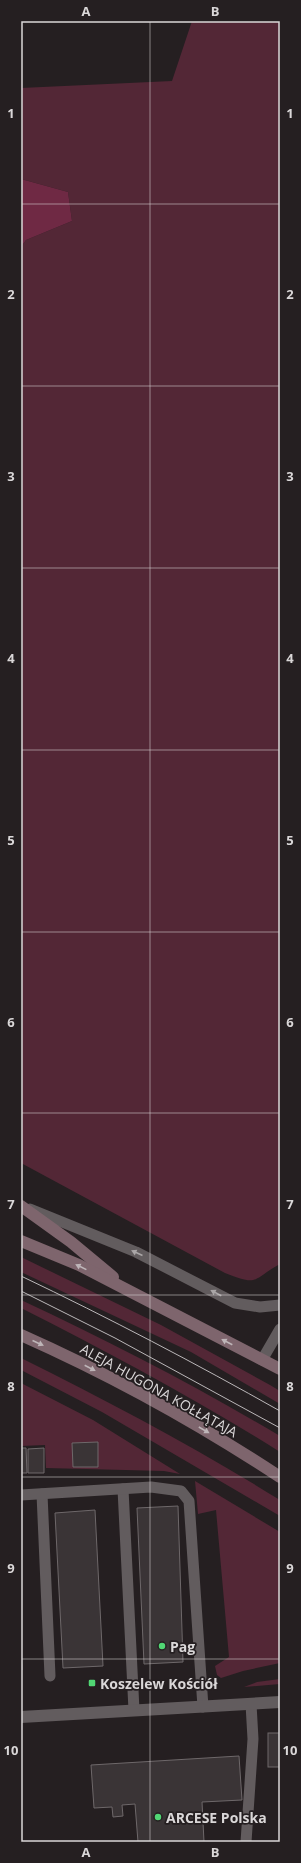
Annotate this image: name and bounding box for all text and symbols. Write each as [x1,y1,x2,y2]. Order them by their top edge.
text: A [82,2,91,20]
text: B [211,2,220,20]
text: 1 [7,104,15,122]
text: 1 [286,104,294,122]
text: 2 [7,285,15,303]
text: 2 [286,285,294,303]
text: 3 [7,467,15,485]
text: 3 [286,467,294,485]
text: 4 [7,649,15,667]
text: 4 [286,649,294,667]
text: 5 [7,831,15,849]
text: 5 [286,831,294,849]
text: 6 [7,1013,15,1031]
text: 6 [286,1013,294,1031]
text: 7 [7,1195,15,1213]
text: 7 [286,1195,294,1213]
one-way arrow [131,1250,143,1256]
one-way arrow [75,1264,86,1270]
one-way arrow [210,1290,222,1296]
one-way arrow [222,1338,233,1345]
street label: ALEJA HUGONA KOŁŁĄTAJA [77,1339,241,1441]
one-way arrow [33,1340,45,1346]
one-way arrow [84,1365,96,1371]
text: 8 [7,1377,15,1395]
text: 8 [286,1377,294,1395]
one-way arrow [198,1427,210,1434]
text: 9 [7,1559,15,1577]
text: 9 [286,1559,294,1577]
place label: Pag [170,1637,195,1656]
marker: Pag [157,1641,167,1651]
place label: Koszelew Kościół [100,1674,218,1693]
marker: Koszelew Kościół [87,1678,97,1688]
text: 10 [4,1741,18,1759]
text: 10 [283,1741,297,1759]
place label: ARCESE Polska [166,1808,267,1827]
marker: ARCESE Polska [153,1812,163,1822]
text: A [82,1843,91,1861]
text: B [211,1843,220,1861]

